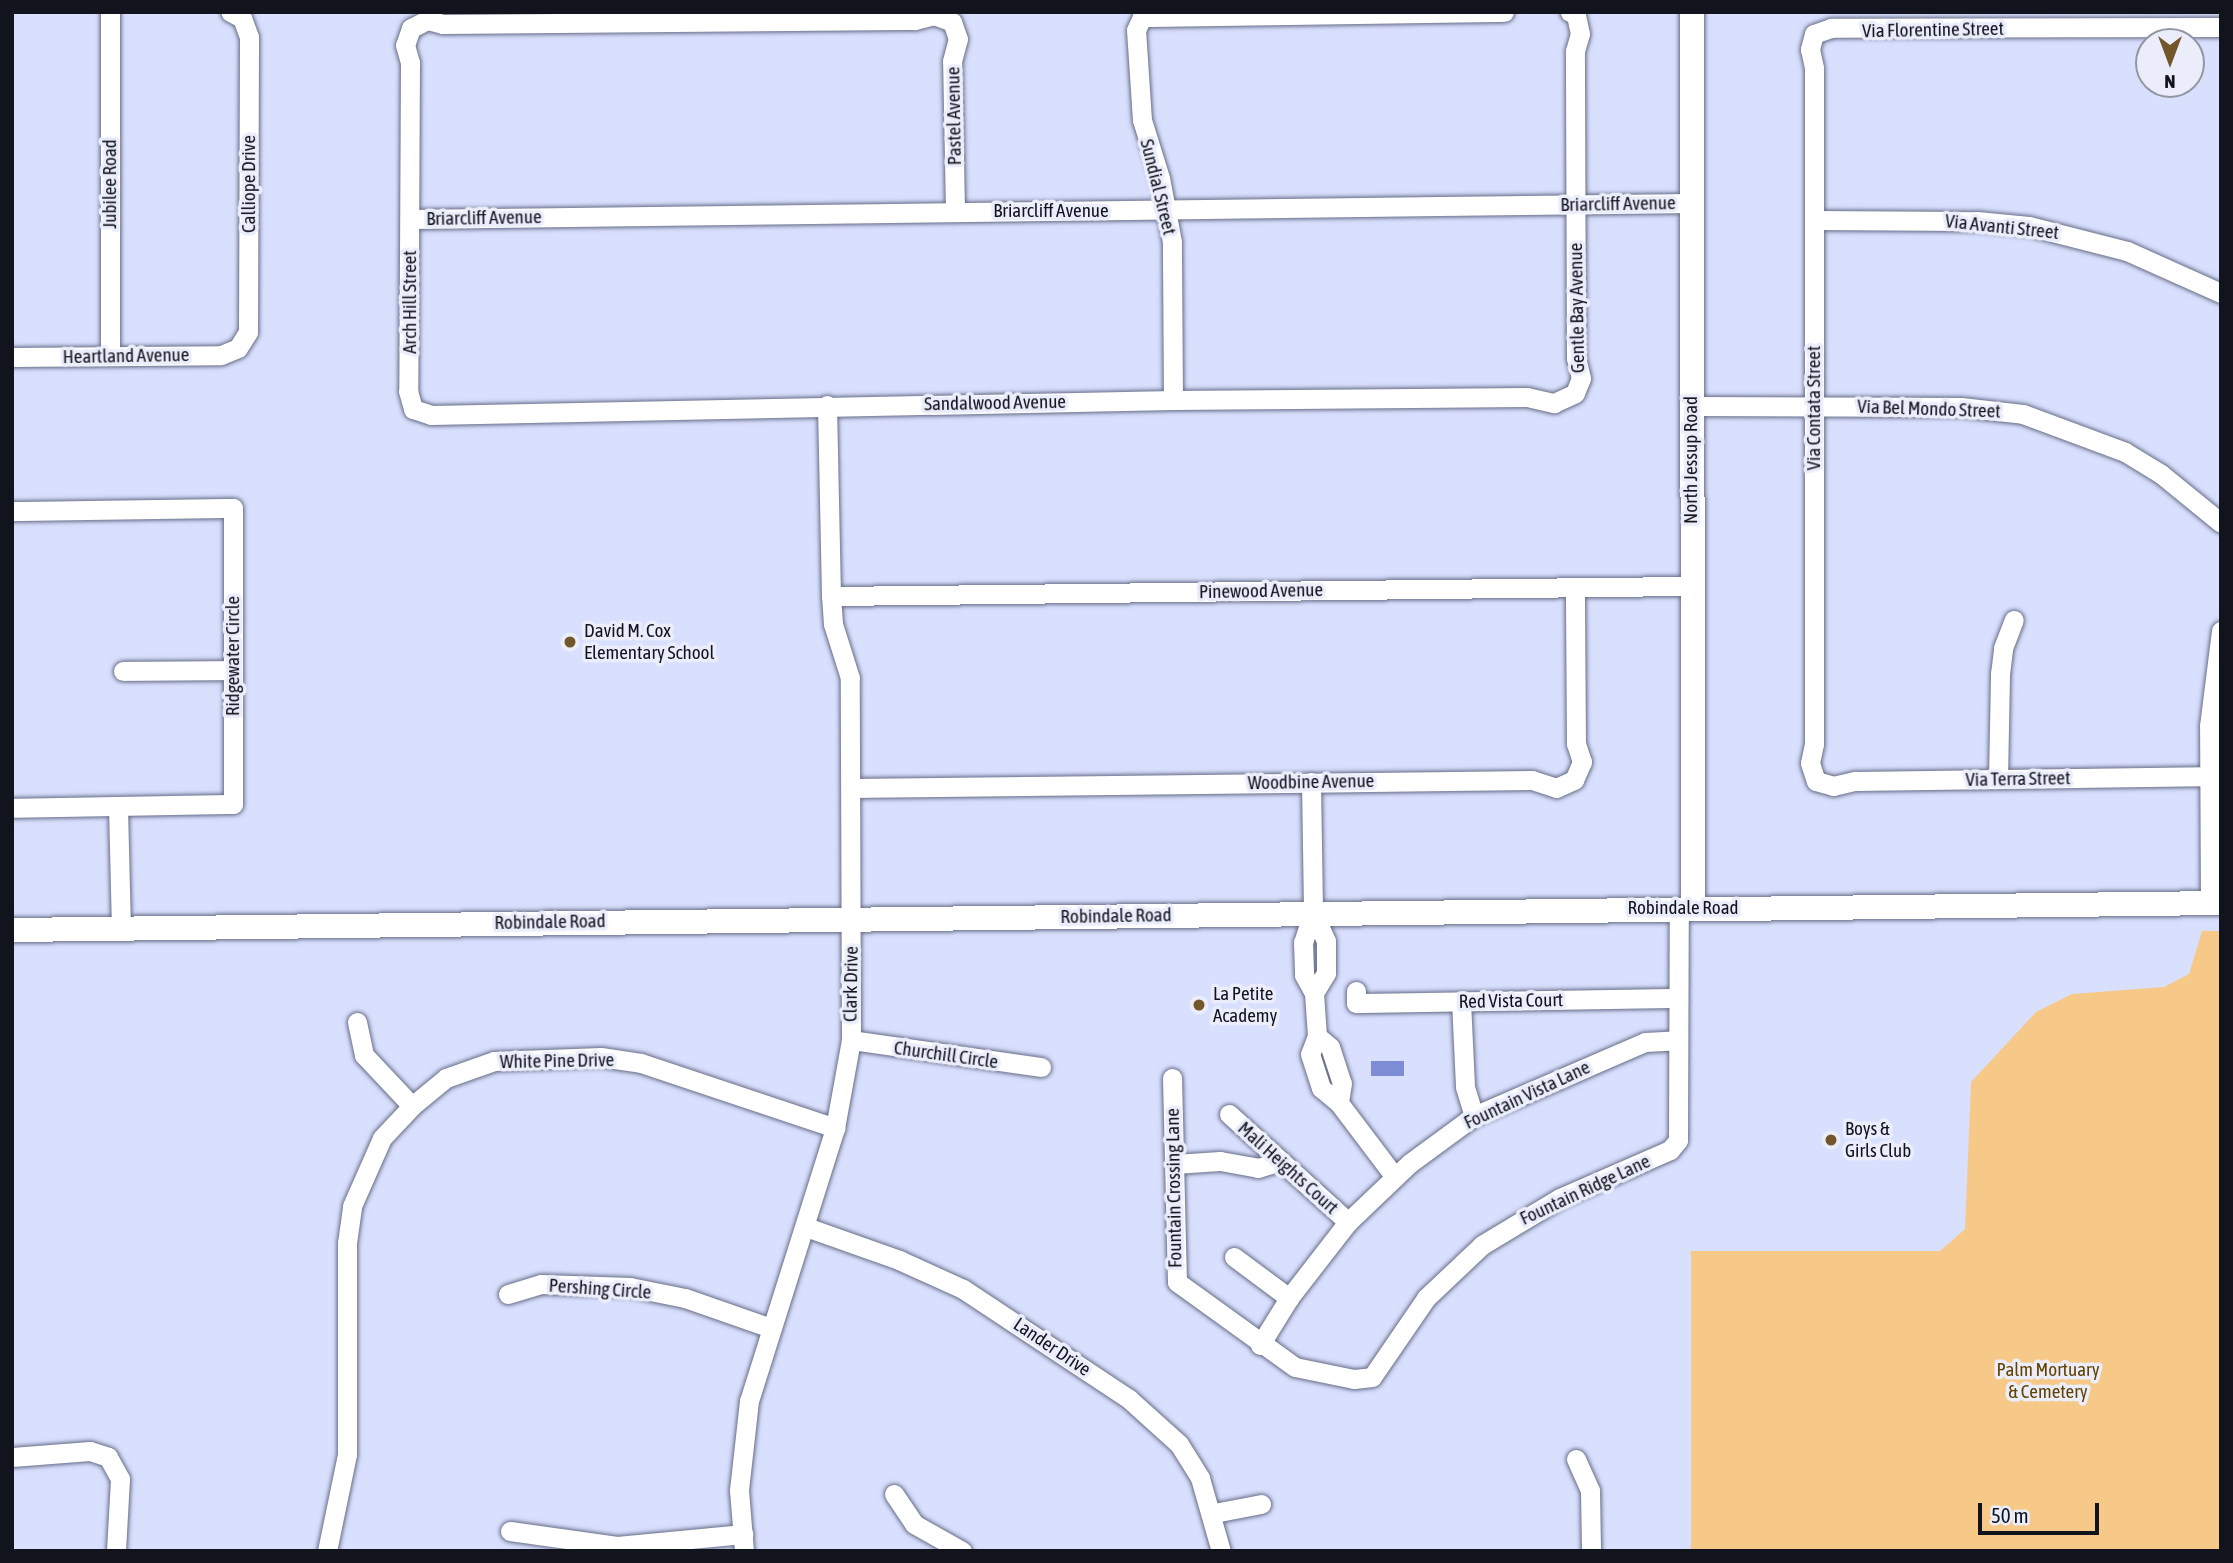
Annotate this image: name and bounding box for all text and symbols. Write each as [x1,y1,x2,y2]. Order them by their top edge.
street label: Via Florentine Street [1862,17,2004,43]
north arrow [2135,28,2205,98]
street label: Pastel Avenue [942,67,966,165]
text: N [2164,71,2176,93]
street label: Calliope Drive [238,135,260,233]
street label: Sundial Street [1135,137,1181,237]
street label: Jubilee Road [99,139,121,229]
street label: Briarcliff Avenue [1560,192,1676,216]
street label: Briarcliff Avenue [993,200,1109,222]
street label: Briarcliff Avenue [426,206,542,230]
street label: Via Avanti Street [1944,210,2060,244]
street label: Gentle Bay Avenue [1564,243,1590,373]
street label: Arch Hill Street [399,250,421,354]
street label: Heartland Avenue [62,343,190,369]
street label: Via Contata Street [1803,346,1825,470]
street label: Sandalwood Avenue [924,390,1066,416]
street label: Via Bel Mondo Street [1857,395,2001,423]
street label: North Jessup Road [1680,396,1702,524]
street label: Pinewood Avenue [1199,579,1323,603]
street label: Ridgewater Circle [222,596,244,716]
place label: David M. Cox Elementary School [584,620,715,664]
marker: David M. Cox Elementary School [562,634,578,650]
street label: Via Terra Street [1965,767,2071,791]
street label: Woodbine Avenue [1248,769,1374,795]
street label: Robindale Road [1627,897,1739,919]
street label: Robindale Road [1060,904,1172,928]
street label: Robindale Road [494,910,606,934]
street label: Clark Drive [839,946,863,1022]
place label: La Petite Academy [1213,983,1277,1027]
street label: Red Vista Court [1459,989,1563,1013]
marker: La Petite Academy [1191,997,1207,1013]
street label: Churchill Circle [892,1036,1000,1074]
street label: White Pine Drive [500,1049,614,1073]
street label: Fountain Vista Lane [1460,1056,1594,1134]
street label: Fountain Crossing Lane [1161,1108,1187,1268]
street label: Mali Heights Court [1233,1117,1343,1219]
place label: Boys & Girls Club [1845,1118,1911,1162]
marker: Boys & Girls Club [1823,1132,1839,1148]
street label: Fountain Ridge Lane [1516,1150,1654,1230]
street label: Pershing Circle [548,1274,652,1304]
street label: Lander Drive [1009,1313,1095,1381]
park label: Palm Mortuary & Cemetery [1996,1359,2100,1403]
scale bar [1981,1490,2102,1534]
text: 50 m [1991,1503,2029,1527]

